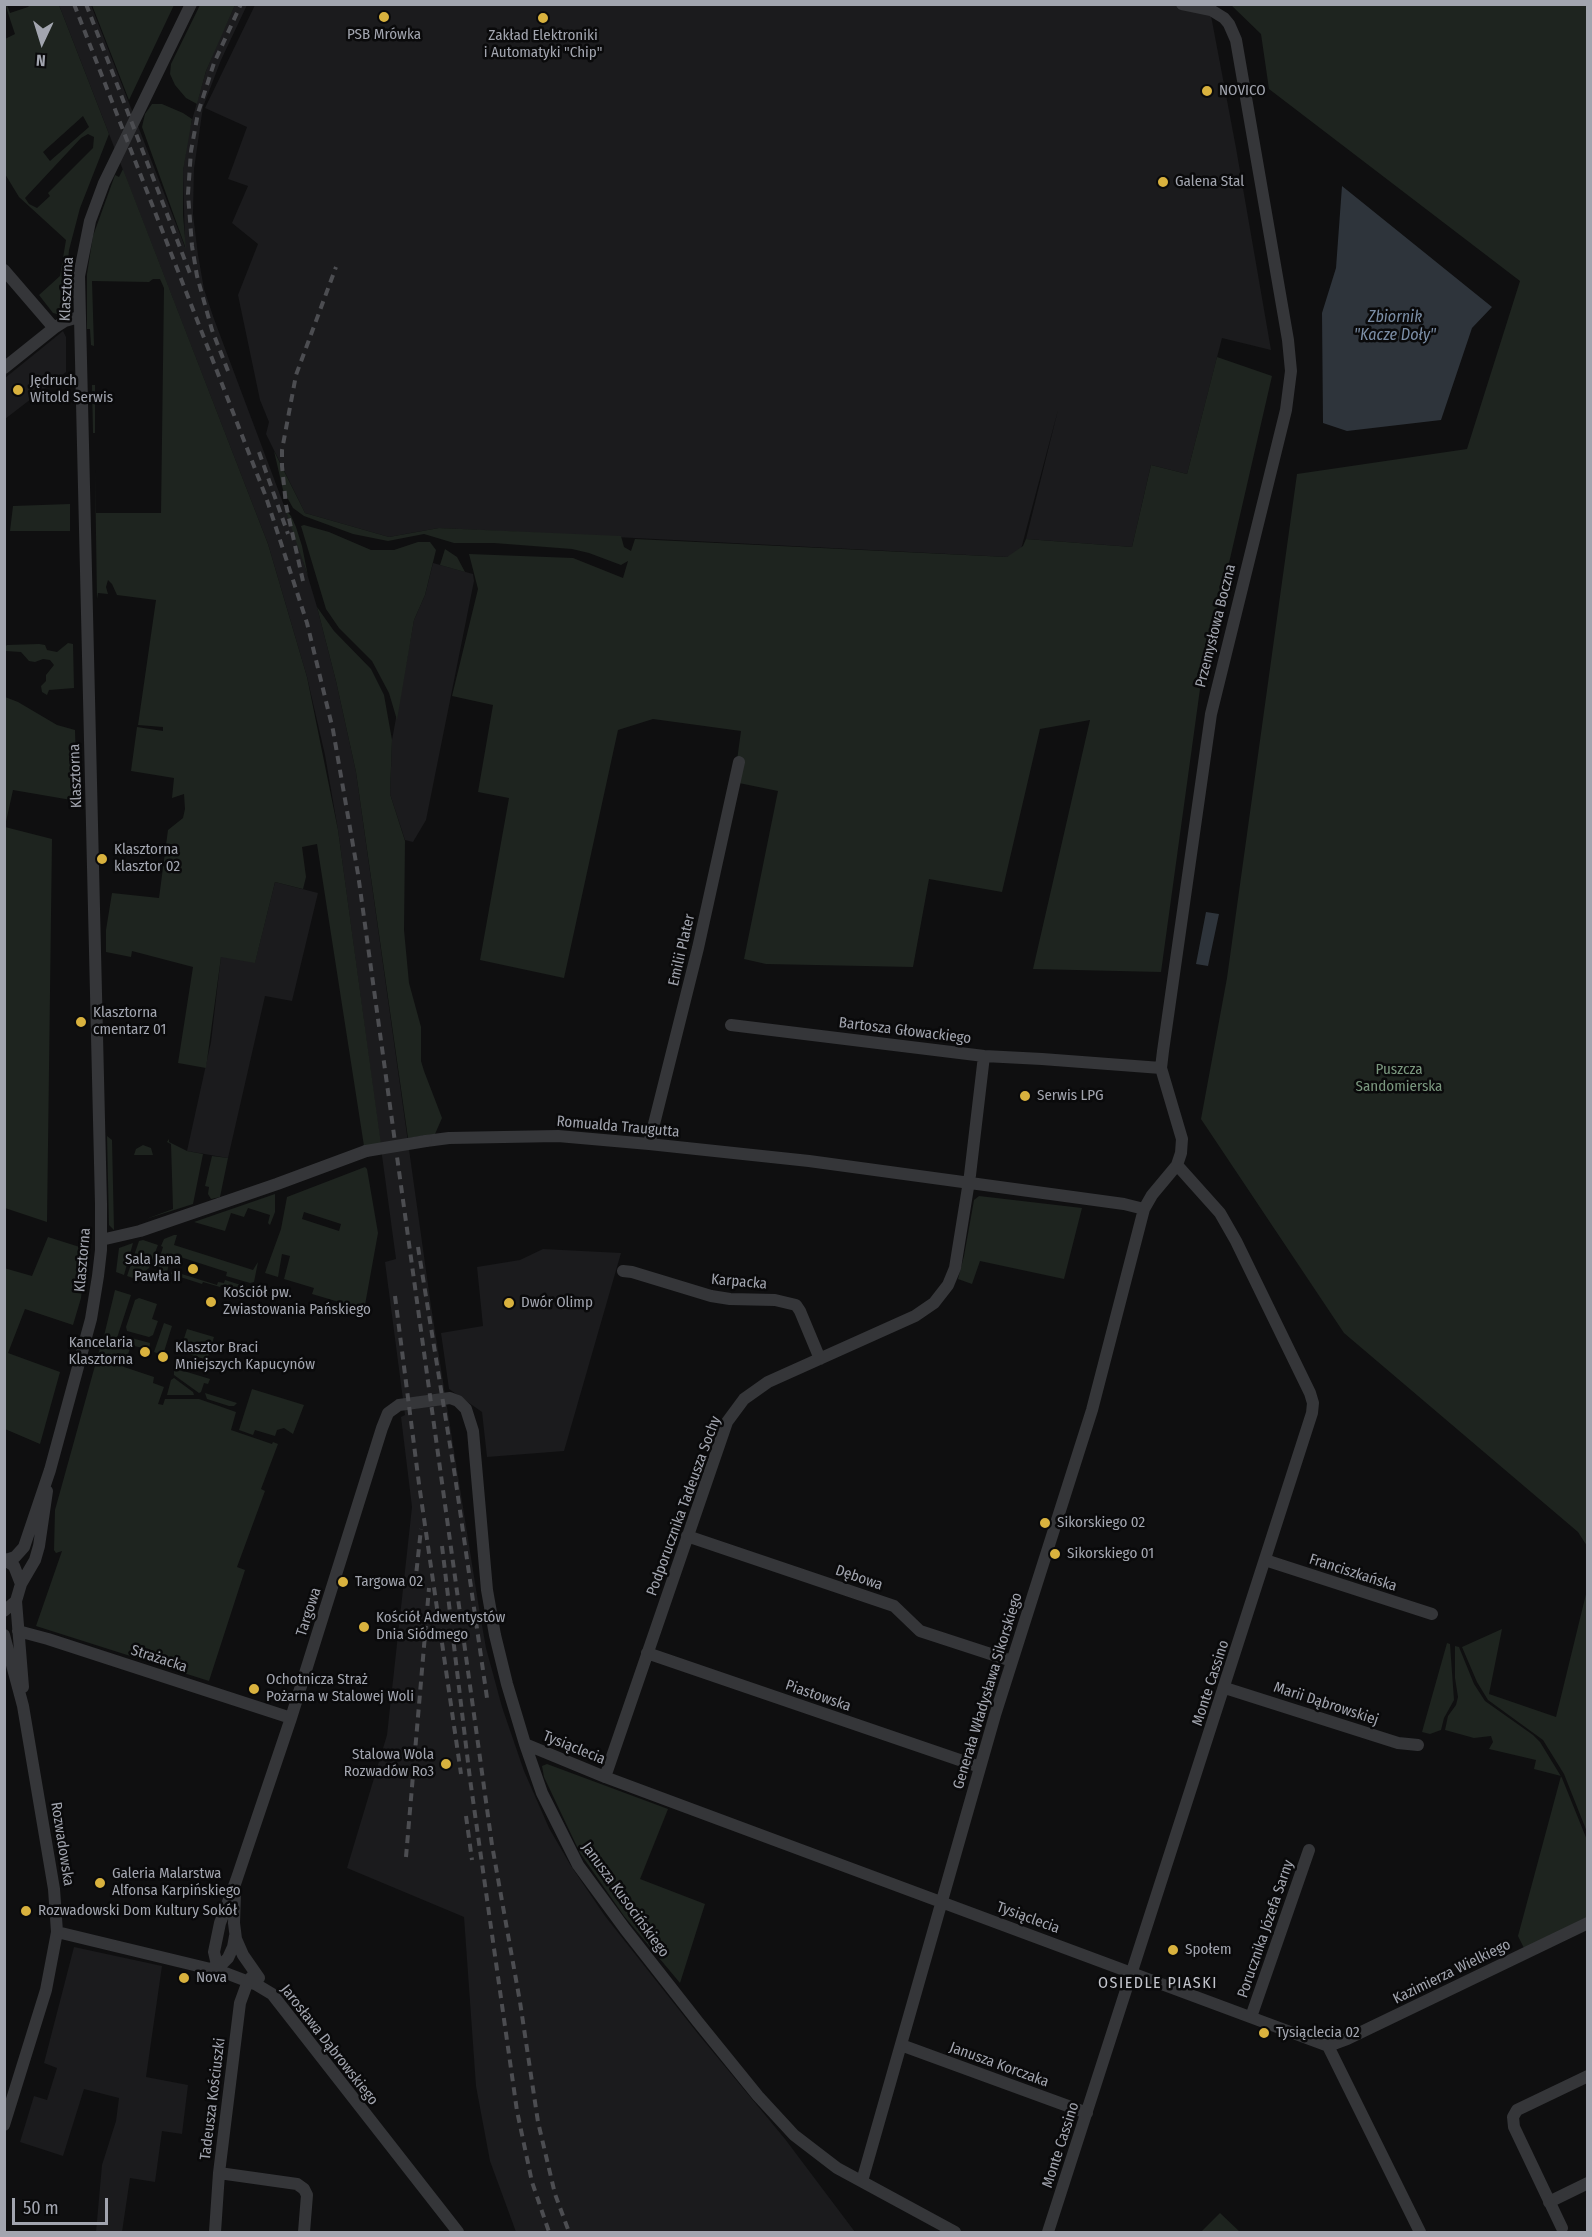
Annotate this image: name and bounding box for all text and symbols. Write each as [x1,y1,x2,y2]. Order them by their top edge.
marker: PSB Mrówka [377,10,391,24]
marker: Zakład Elektroniki i Automatyki "Chip" [536,11,550,25]
north arrow [12,12,72,72]
place label: PSB Mrówka [347,26,421,44]
place label: Zakład Elektroniki i Automatyki "Chip" [484,27,602,62]
text: N [35,51,46,70]
place label: NOVICO [1219,82,1266,100]
marker: NOVICO [1200,84,1214,98]
place label: Galena Stal [1175,173,1244,191]
marker: Galena Stal [1156,175,1170,189]
street label: Klasztorna [56,256,78,322]
water label: Zbiornik "Kacze Doły" [1354,308,1436,346]
place label: Jędruch Witold Serwis [30,372,113,407]
marker: Jędruch Witold Serwis [11,383,25,397]
street label: Przemysłowa Boczna [1192,562,1240,690]
street label: Klasztorna [66,743,86,809]
place label: Klasztorna klasztor 02 [114,841,180,876]
marker: Klasztorna klasztor 02 [95,852,109,866]
street label: Emilii Plater [665,912,699,988]
place label: Klasztorna cmentarz 01 [93,1004,166,1039]
street label: Bartosza Głowackiego [838,1014,972,1048]
marker: Klasztorna cmentarz 01 [74,1015,88,1029]
park label: Puszcza Sandomierska [1356,1061,1442,1096]
place label: Serwis LPG [1037,1087,1104,1105]
marker: Serwis LPG [1018,1089,1032,1103]
street label: Romualda Traugutta [556,1113,680,1141]
street label: Klasztorna [71,1227,95,1293]
place label: Sala Jana Pawła II [125,1251,181,1286]
marker: Sala Jana Pawła II [186,1262,200,1276]
street label: Karpacka [710,1271,768,1293]
place label: Kościół pw. Zwiastowania Pańskiego [223,1284,371,1319]
place label: Dwór Olimp [521,1294,593,1312]
marker: Kościół pw. Zwiastowania Pańskiego [204,1295,218,1309]
marker: Dwór Olimp [502,1296,516,1310]
place label: Kancelaria Klasztorna [69,1334,133,1369]
place label: Klasztor Braci Mniejszych Kapucynów [175,1339,315,1374]
marker: Kancelaria Klasztorna [138,1345,152,1359]
marker: Klasztor Braci Mniejszych Kapucynów [156,1350,170,1364]
street label: Podporucznika Tadeusza Sochy [643,1414,725,1598]
place label: Sikorskiego 02 [1057,1514,1145,1532]
marker: Sikorskiego 02 [1038,1516,1052,1530]
place label: Sikorskiego 01 [1067,1545,1154,1563]
marker: Sikorskiego 01 [1048,1547,1062,1561]
street label: Franciszkańska [1307,1550,1399,1596]
street label: Dębowa [833,1562,885,1594]
place label: Targowa 02 [355,1573,423,1591]
marker: Targowa 02 [336,1575,350,1589]
street label: Targowa [293,1585,325,1639]
street label: Generała Władysława Sikorskiego [950,1591,1026,1791]
place label: Kościół Adwentystów Dnia Siódmego [376,1609,505,1644]
marker: Kościół Adwentystów Dnia Siódmego [357,1620,371,1634]
street label: Monte Cassino [1189,1638,1233,1728]
street label: Strażacka [129,1641,189,1677]
place label: Ochotnicza Straż Pożarna w Stalowej Woli [266,1671,414,1706]
street label: Piastowska [783,1676,853,1716]
street label: Marii Dąbrowskiej [1271,1679,1381,1729]
marker: Ochotnicza Straż Pożarna w Stalowej Woli [247,1682,261,1696]
street label: Tysiąclecia [540,1727,608,1769]
place label: Stalowa Wola Rozwadów Ro3 [344,1746,434,1781]
marker: Stalowa Wola Rozwadów Ro3 [439,1757,453,1771]
street label: Rozwadowska [46,1801,78,1887]
street label: Janusza Kusocińskiego [577,1839,673,1961]
street label: Porucznika Józefa Sarny [1234,1858,1298,2000]
place label: Galeria Malarstwa Alfonsa Karpińskiego [112,1865,241,1900]
marker: Galeria Malarstwa Alfonsa Karpińskiego [93,1876,107,1890]
street label: Tysiąclecia [994,1898,1062,1938]
place label: Rozwadowski Dom Kultury Sokół [38,1902,237,1920]
marker: Rozwadowski Dom Kultury Sokół [19,1904,33,1918]
street label: Kazimierza Wielkiego [1390,1936,1514,2008]
place label: Społem [1185,1941,1231,1959]
marker: Społem [1166,1943,1180,1957]
place label: Nova [196,1969,227,1987]
marker: Nova [177,1971,191,1985]
district label: OSIEDLE PIASKI [1098,1974,1218,1994]
street label: Jarosława Dąbrowskiego [276,1981,382,2109]
place label: Tysiąclecia 02 [1276,2024,1360,2042]
marker: Tysiąclecia 02 [1257,2026,1271,2040]
street label: Tadeusza Kościuszki [197,2037,229,2161]
street label: Janusza Korczaka [947,2039,1051,2091]
street label: Monte Cassino [1039,2100,1083,2190]
scale bar [15,2186,111,2224]
text: 50 m [23,2197,59,2219]

